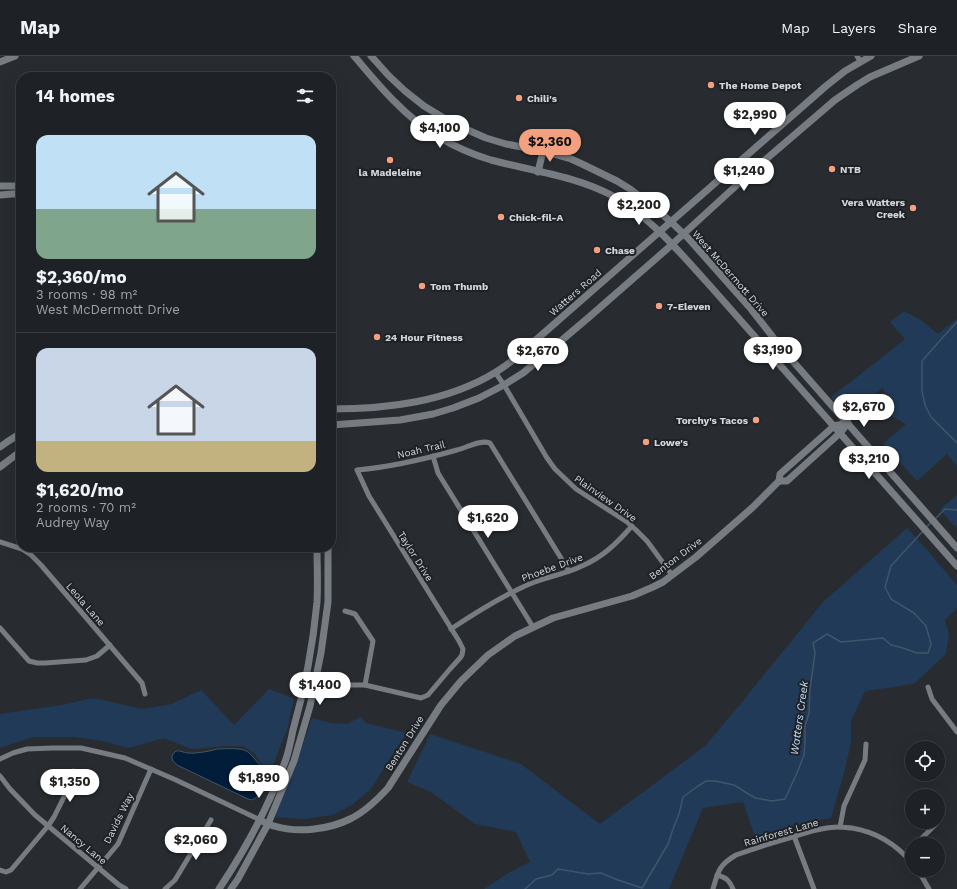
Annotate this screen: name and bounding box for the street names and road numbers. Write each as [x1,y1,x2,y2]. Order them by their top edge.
street label: West McDermott Drive [690,228,771,319]
street label: Watters Road [547,267,604,318]
street label: Noah Trail [396,439,446,460]
street label: Plainview Drive [572,473,639,524]
street label: Taylor Drive [396,529,435,583]
street label: Benton Drive [647,535,704,582]
street label: Phoebe Drive [520,551,585,584]
street label: Leola Lane [64,581,107,628]
street label: Benton Drive [383,713,426,773]
street label: Davids Way [101,790,136,845]
street label: Rainforest Lane [743,817,820,848]
street label: Nancy Lane [59,822,109,867]

